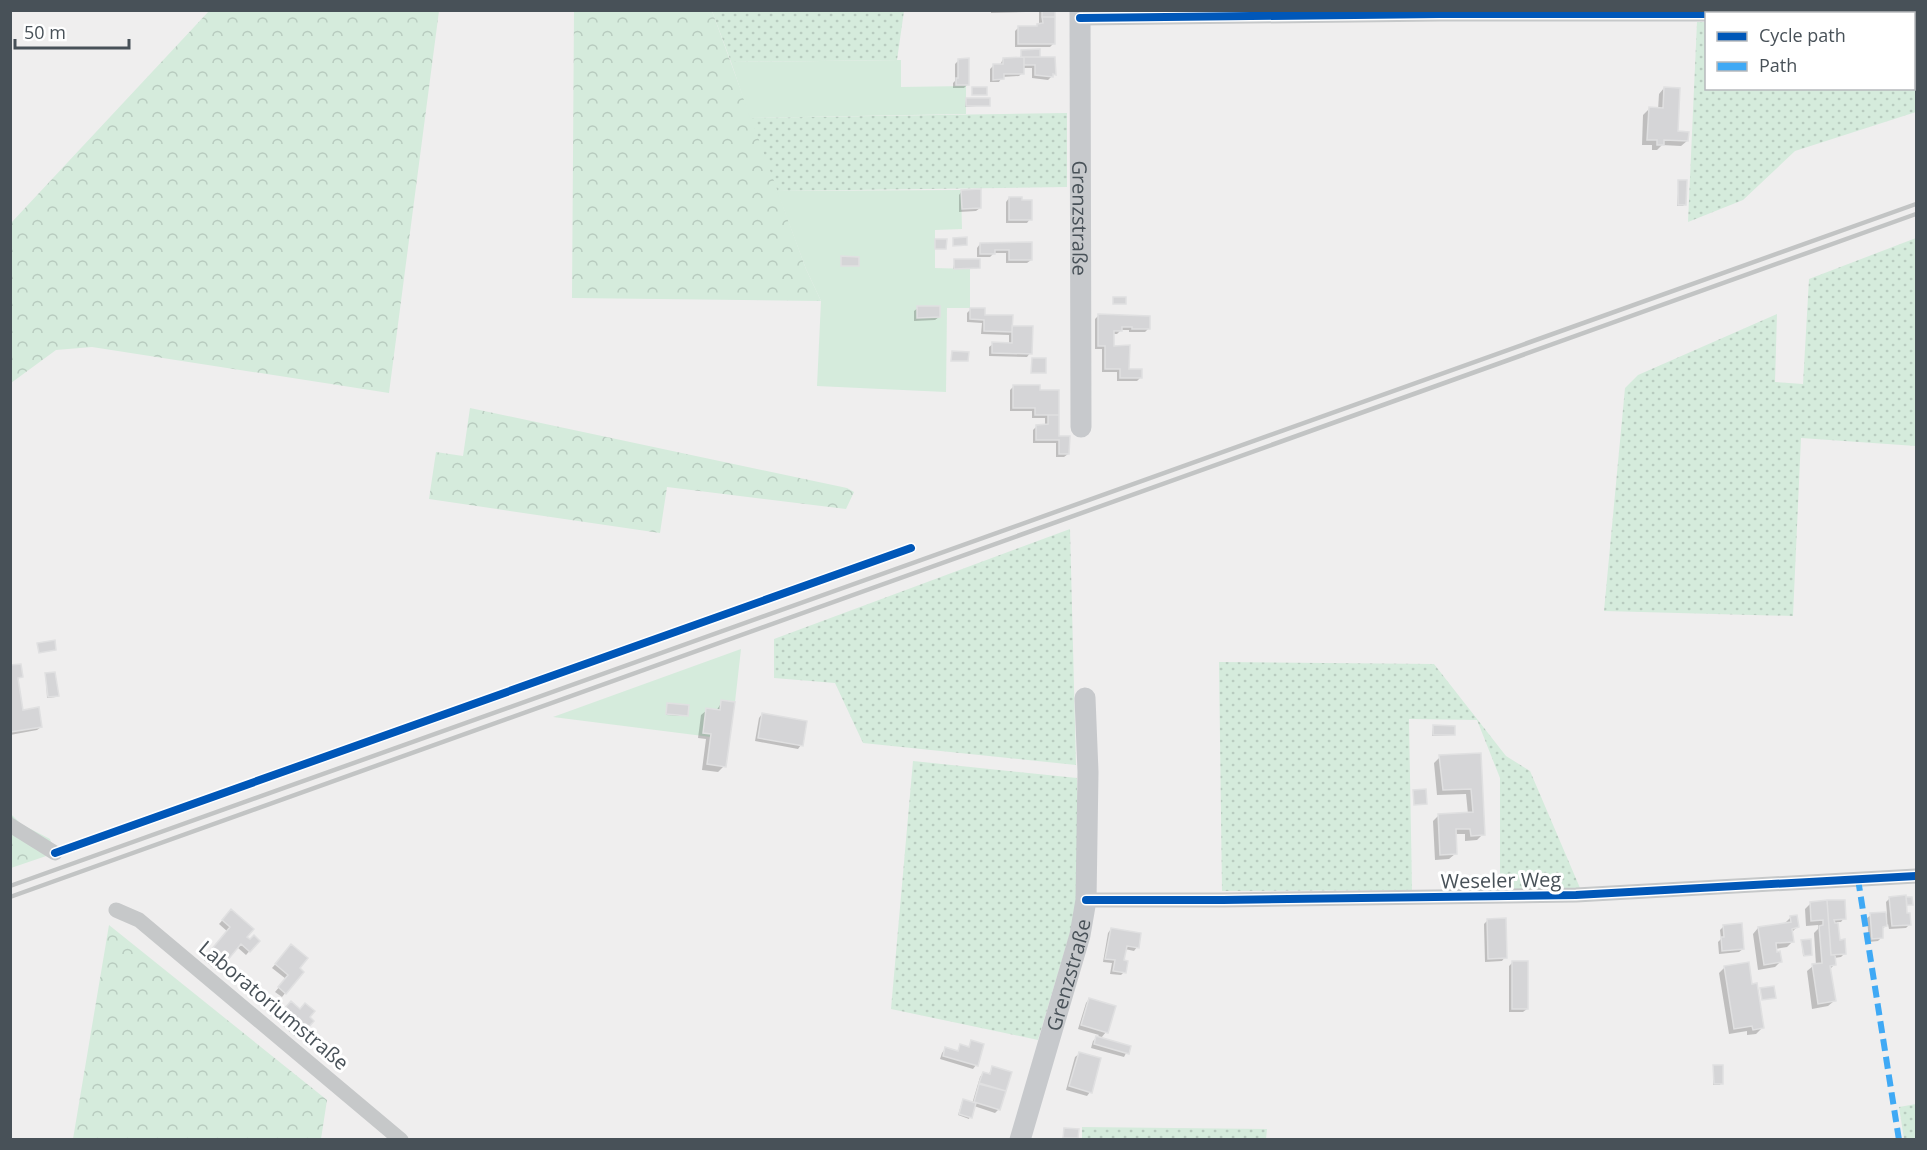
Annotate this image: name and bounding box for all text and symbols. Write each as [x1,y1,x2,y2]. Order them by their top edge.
scale bar [15,12,129,50]
legend [1705,12,1915,90]
text: 50 m [24,20,66,44]
text: Cycle path [1759,23,1846,47]
text: Path [1759,53,1797,77]
street label: Grenzstraße [1067,160,1094,276]
street label: Weseler Weg [1440,865,1562,895]
street label: Grenzstraße [1039,917,1096,1034]
street label: Laboratoriumstraße [193,934,355,1076]

